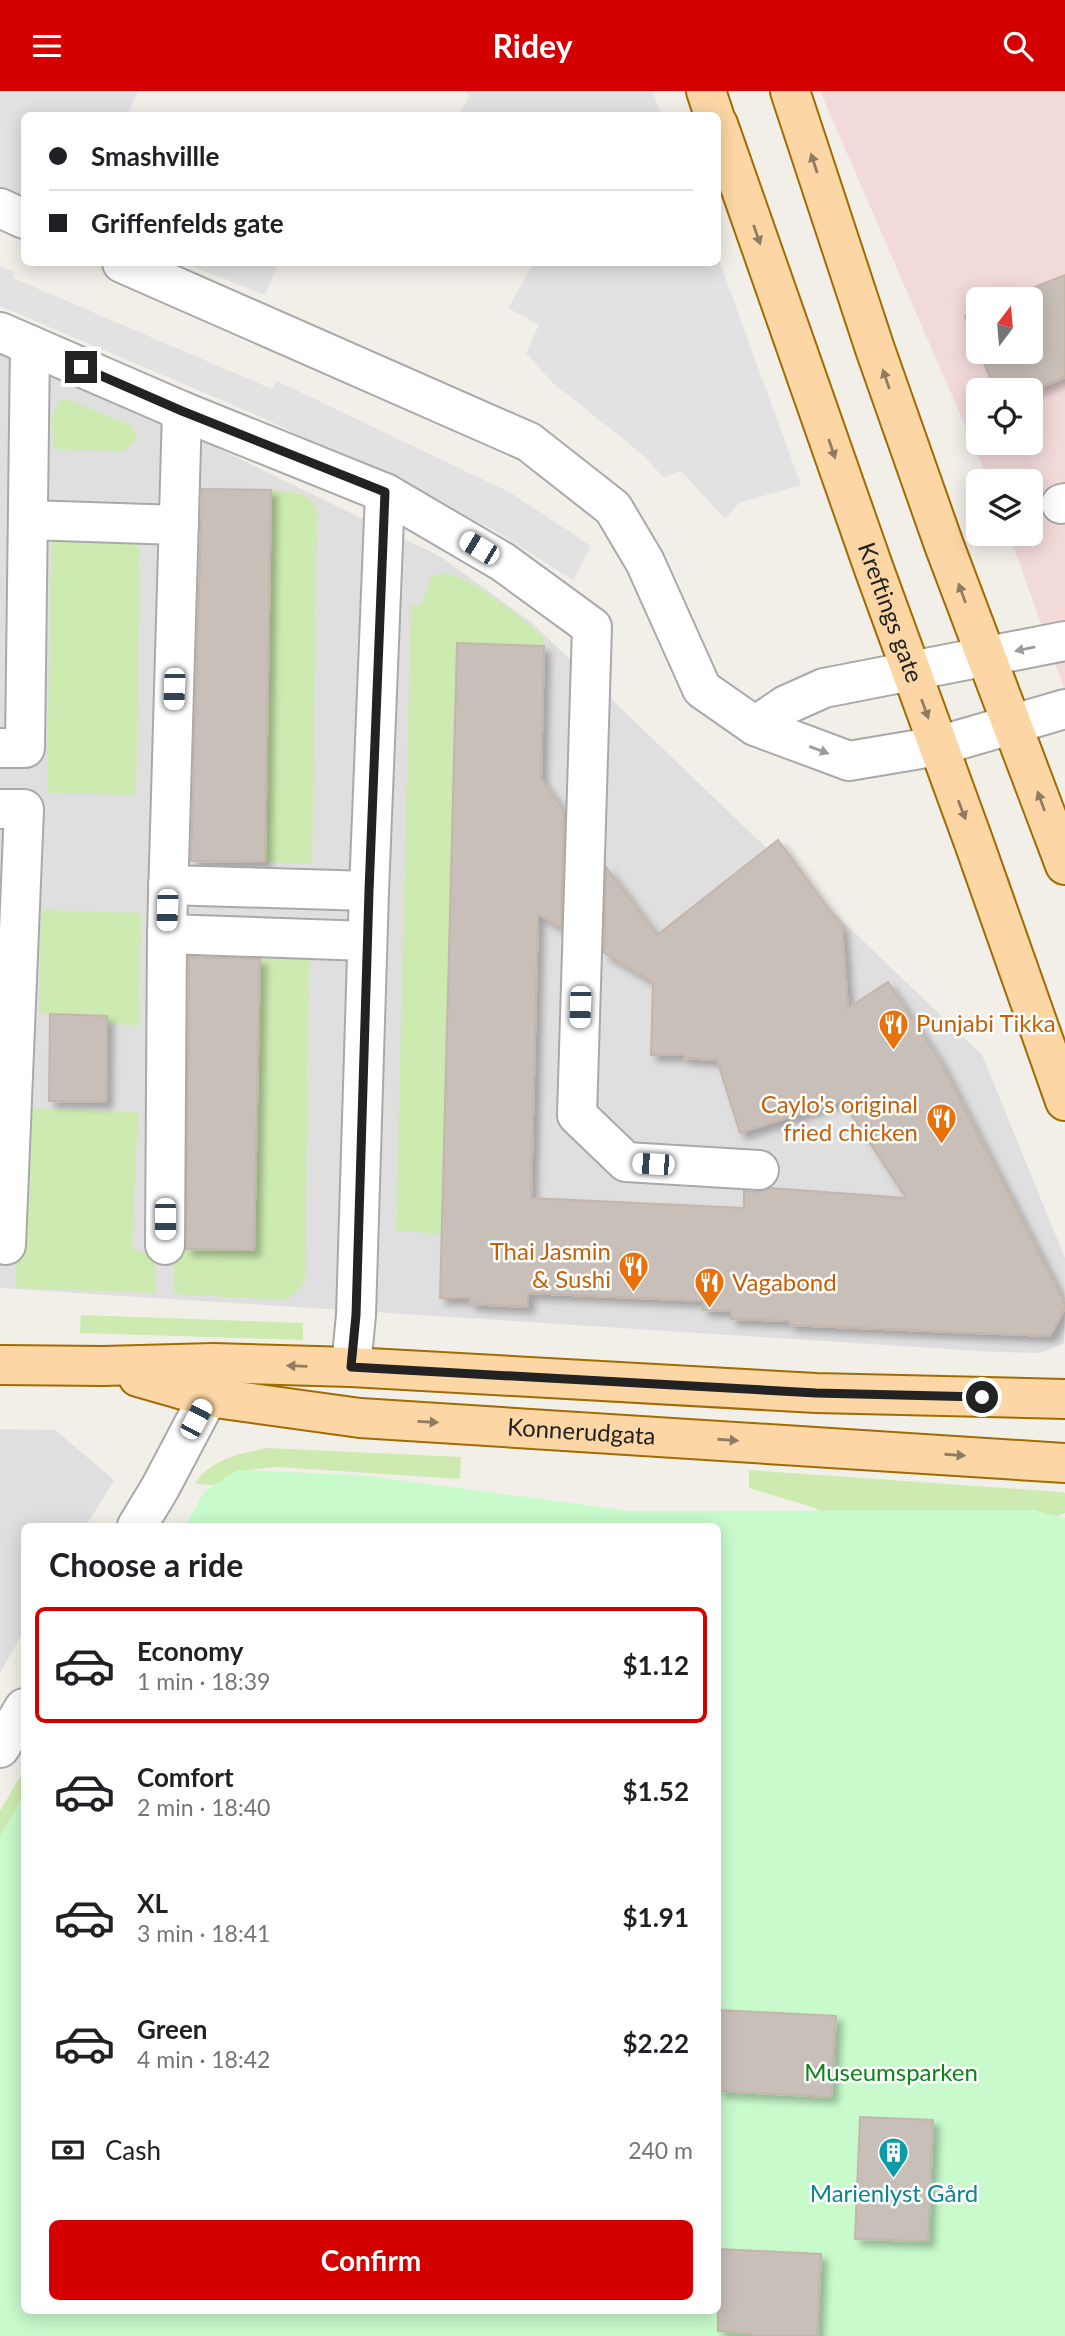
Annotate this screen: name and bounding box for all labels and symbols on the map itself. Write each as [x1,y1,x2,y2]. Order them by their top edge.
one-way arrow [808,152,818,173]
one-way arrow [752,224,763,245]
north arrow [966,287,1043,364]
route end [65,351,97,383]
one-way arrow [880,368,891,389]
one-way arrow [827,439,838,460]
car [456,528,503,568]
street label: Kreftings gate [853,538,930,686]
one-way arrow [956,582,967,603]
one-way arrow [1014,643,1036,654]
car [163,668,186,710]
one-way arrow [919,698,930,719]
one-way arrow [809,745,830,756]
one-way arrow [1035,791,1046,812]
one-way arrow [957,800,968,821]
car [156,889,179,931]
car [569,986,592,1028]
restaurant icon: Punjabi Tikka [876,1007,910,1051]
place label: Punjabi Tikka [916,1008,1056,1037]
place label: Caylo's original fried chicken [761,1089,918,1146]
restaurant icon: Caylo's original fried chicken [924,1102,958,1146]
car [632,1152,675,1176]
car [155,1198,176,1240]
place label: Thai Jasmin & Sushi [490,1236,611,1293]
restaurant icon: Thai Jasmin & Sushi [617,1249,651,1293]
restaurant icon: Vagabond [692,1266,726,1310]
place label: Vagabond [732,1267,837,1296]
one-way arrow [286,1360,308,1371]
route start [966,1381,998,1413]
car [177,1396,216,1442]
street label: Konnerudgata [506,1411,656,1450]
one-way arrow [417,1417,439,1428]
one-way arrow [717,1435,739,1446]
one-way arrow [944,1450,966,1461]
park label: Museumsparken [804,2057,978,2086]
building icon: Marienlyst Gård [877,2135,911,2179]
place label: Marienlyst Gård [810,2178,978,2207]

